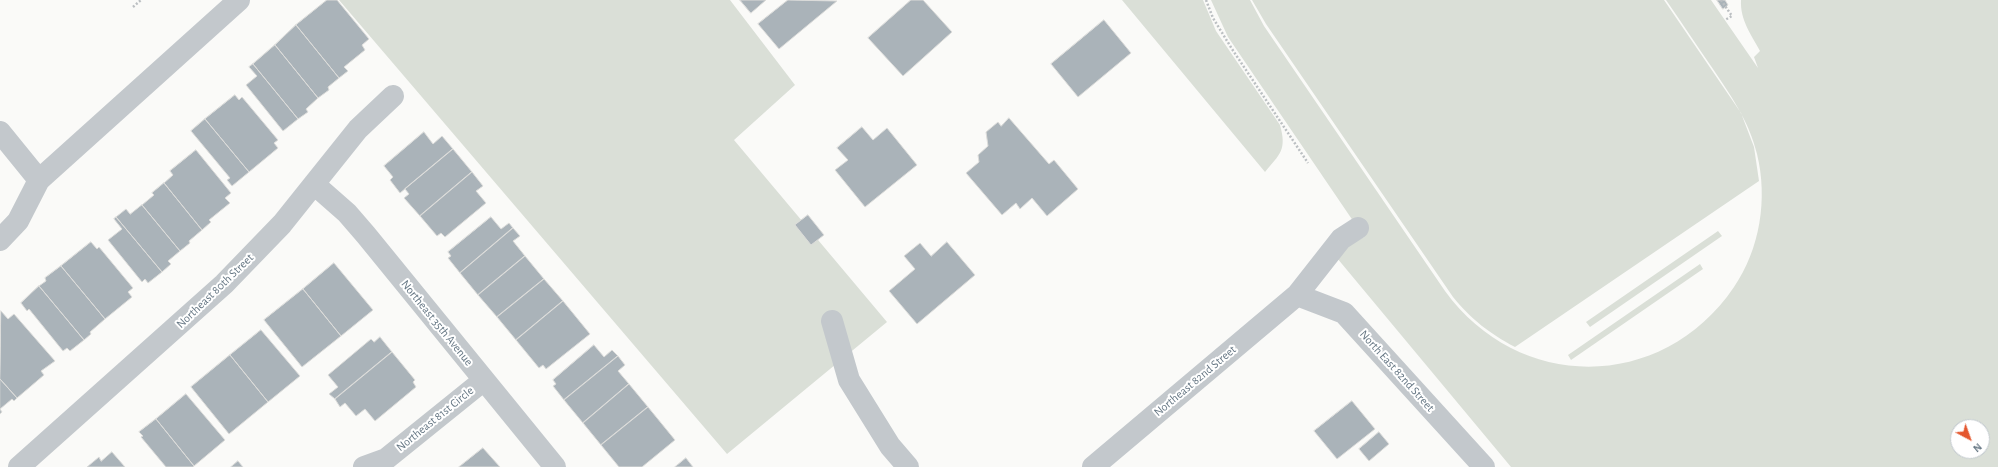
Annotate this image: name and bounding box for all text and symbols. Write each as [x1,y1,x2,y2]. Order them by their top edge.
street label: Northeast 80th Street [174,251,256,331]
street label: Northeast 35th Avenue [398,277,476,369]
street label: North East 82nd Street [1357,327,1437,415]
street label: Northeast 82nd Street [1151,342,1239,420]
street label: Northeast 81st Circle [393,383,477,455]
north arrow [1950,419,1990,459]
text: N [1971,441,1984,454]

